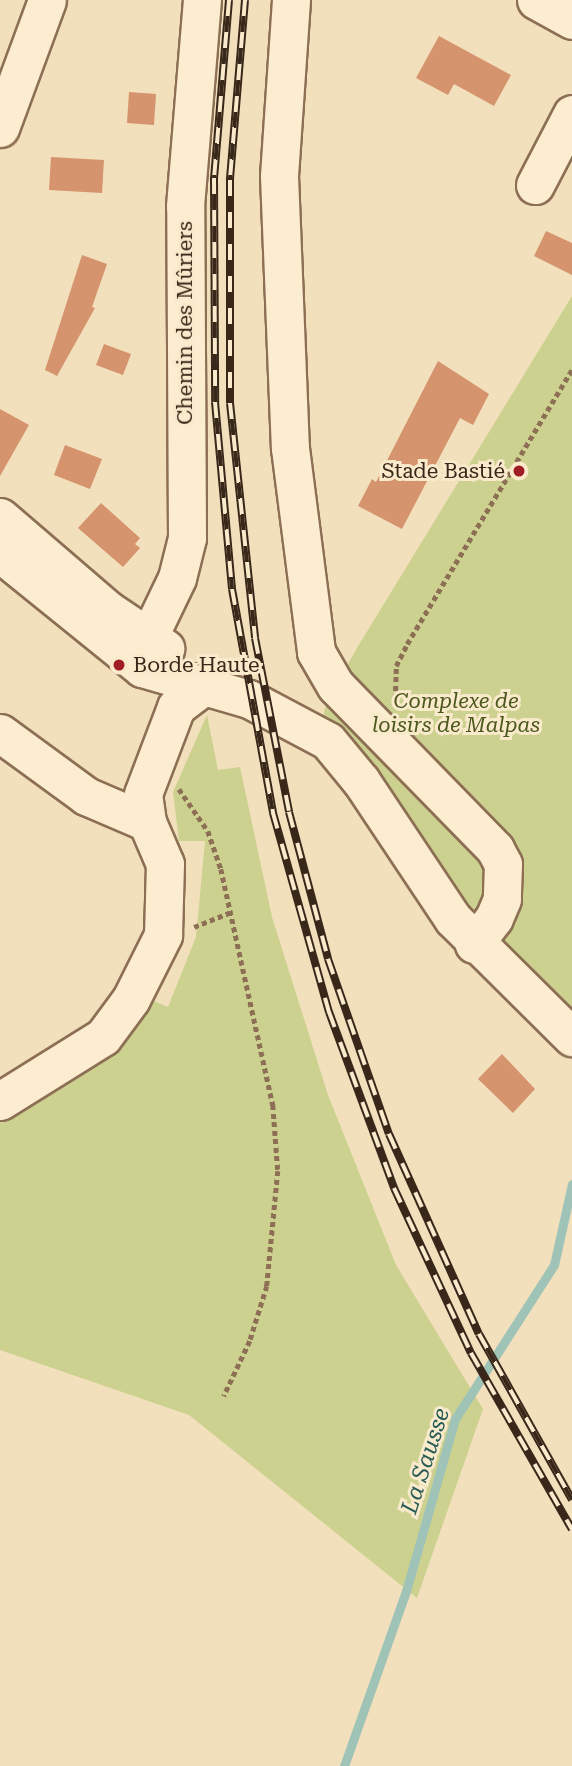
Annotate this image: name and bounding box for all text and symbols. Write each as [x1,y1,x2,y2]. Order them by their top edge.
street label: Chemin des Mûriers [172,221,198,425]
place label: Stade Bastié [381,458,505,484]
marker: Stade Bastié [511,463,527,479]
place label: Borde Haute [133,652,260,678]
marker: Borde Haute [111,657,127,673]
park label: Complexe de loisirs de Malpas [372,688,540,738]
water label: La Sausse [396,1405,456,1517]

